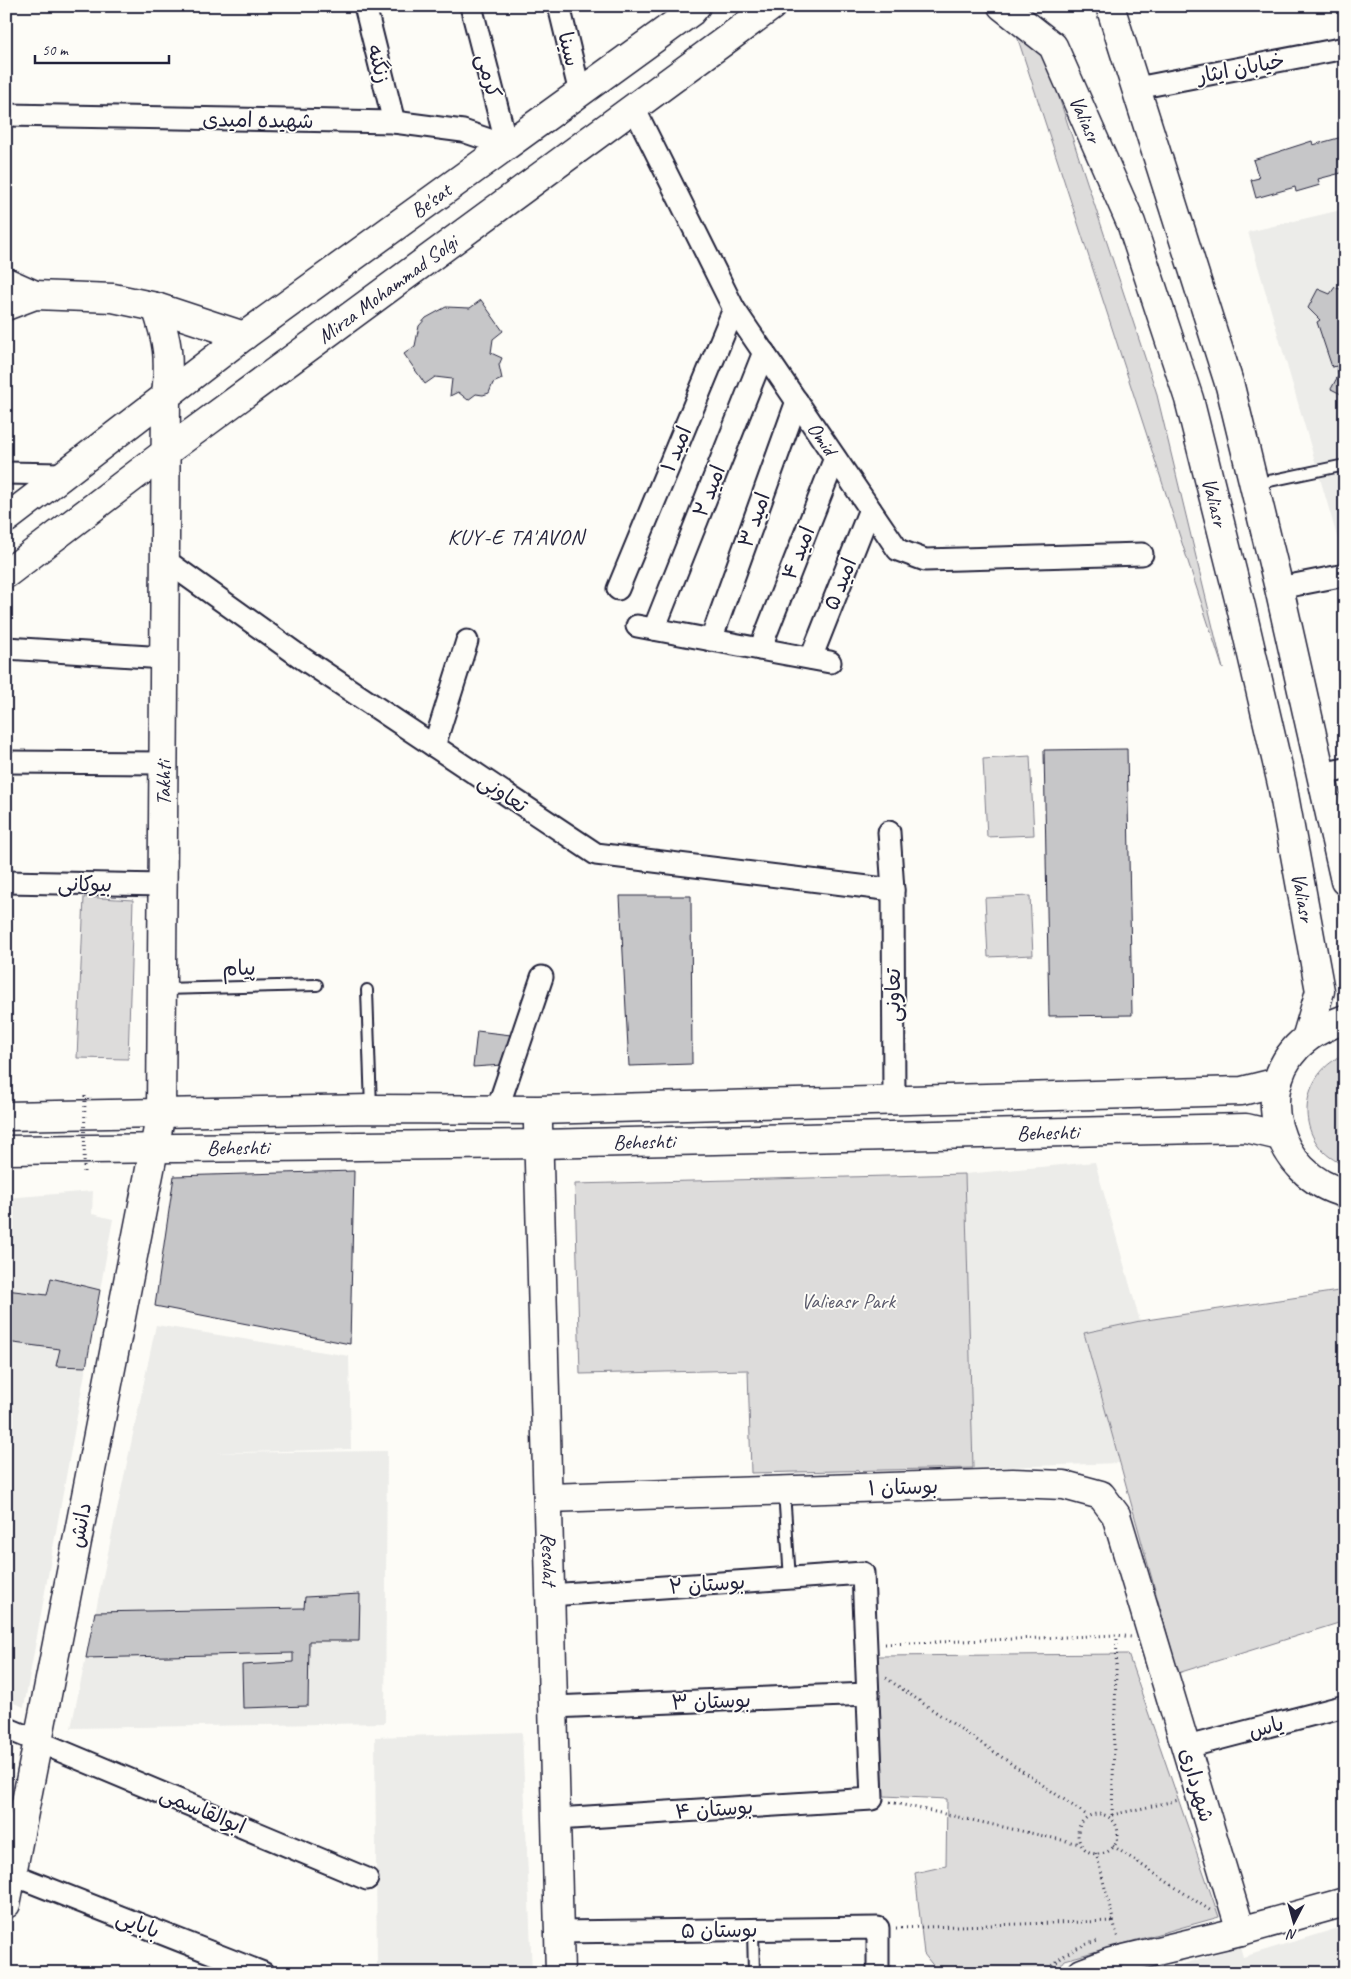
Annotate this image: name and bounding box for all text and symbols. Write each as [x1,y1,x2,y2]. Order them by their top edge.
street label: سینا [552,29,586,69]
scale bar [35,32,169,64]
text: 50 m [42,41,69,60]
street label: زنگنه [362,42,396,86]
street label: خیابان ایثار [1193,47,1287,90]
street label: کرمی [470,51,507,101]
street label: Valiasr [1063,92,1108,148]
street label: شهیده امیدی [202,106,314,134]
street label: Be'sat [406,176,458,224]
street label: Mirza Mohammad Solgi [312,227,465,349]
street label: Omid [802,417,845,463]
street label: امید ۱ [655,422,697,476]
street label: امید ۲ [687,461,731,521]
street label: Valiasr [1196,475,1234,531]
street label: امید ۳ [732,489,776,551]
district label: KUY-E TA'AVON [448,523,587,551]
street label: امید ۴ [776,523,820,583]
street label: امید ۵ [818,554,862,614]
street label: Takhti [150,757,176,806]
street label: تعاونی [473,767,533,820]
street label: بیوکانی [57,871,112,898]
street label: Valiasr [1286,871,1320,925]
street label: پیام [222,954,256,985]
street label: تعاونی [880,967,907,1022]
street label: Beheshti [1017,1119,1082,1146]
street label: Beheshti [613,1128,678,1155]
street label: Beheshti [207,1134,272,1161]
park label: Valieasr Park [801,1288,896,1314]
street label: بوستان ۱ [868,1473,938,1501]
street label: دانش [63,1500,97,1550]
street label: Resalat [536,1532,563,1589]
street label: بوستان ۲ [668,1568,746,1600]
street label: بوستان ۳ [671,1687,751,1715]
street label: یاس [1246,1710,1286,1744]
street label: شهرداری [1174,1745,1220,1825]
street label: ابوالقاسمی [156,1780,250,1841]
street label: بوستان ۴ [674,1793,754,1825]
north arrow [1268,1896,1318,1946]
street label: بابایی [112,1904,163,1945]
street label: بوستان ۵ [680,1916,758,1944]
text: N [1285,1925,1298,1943]

